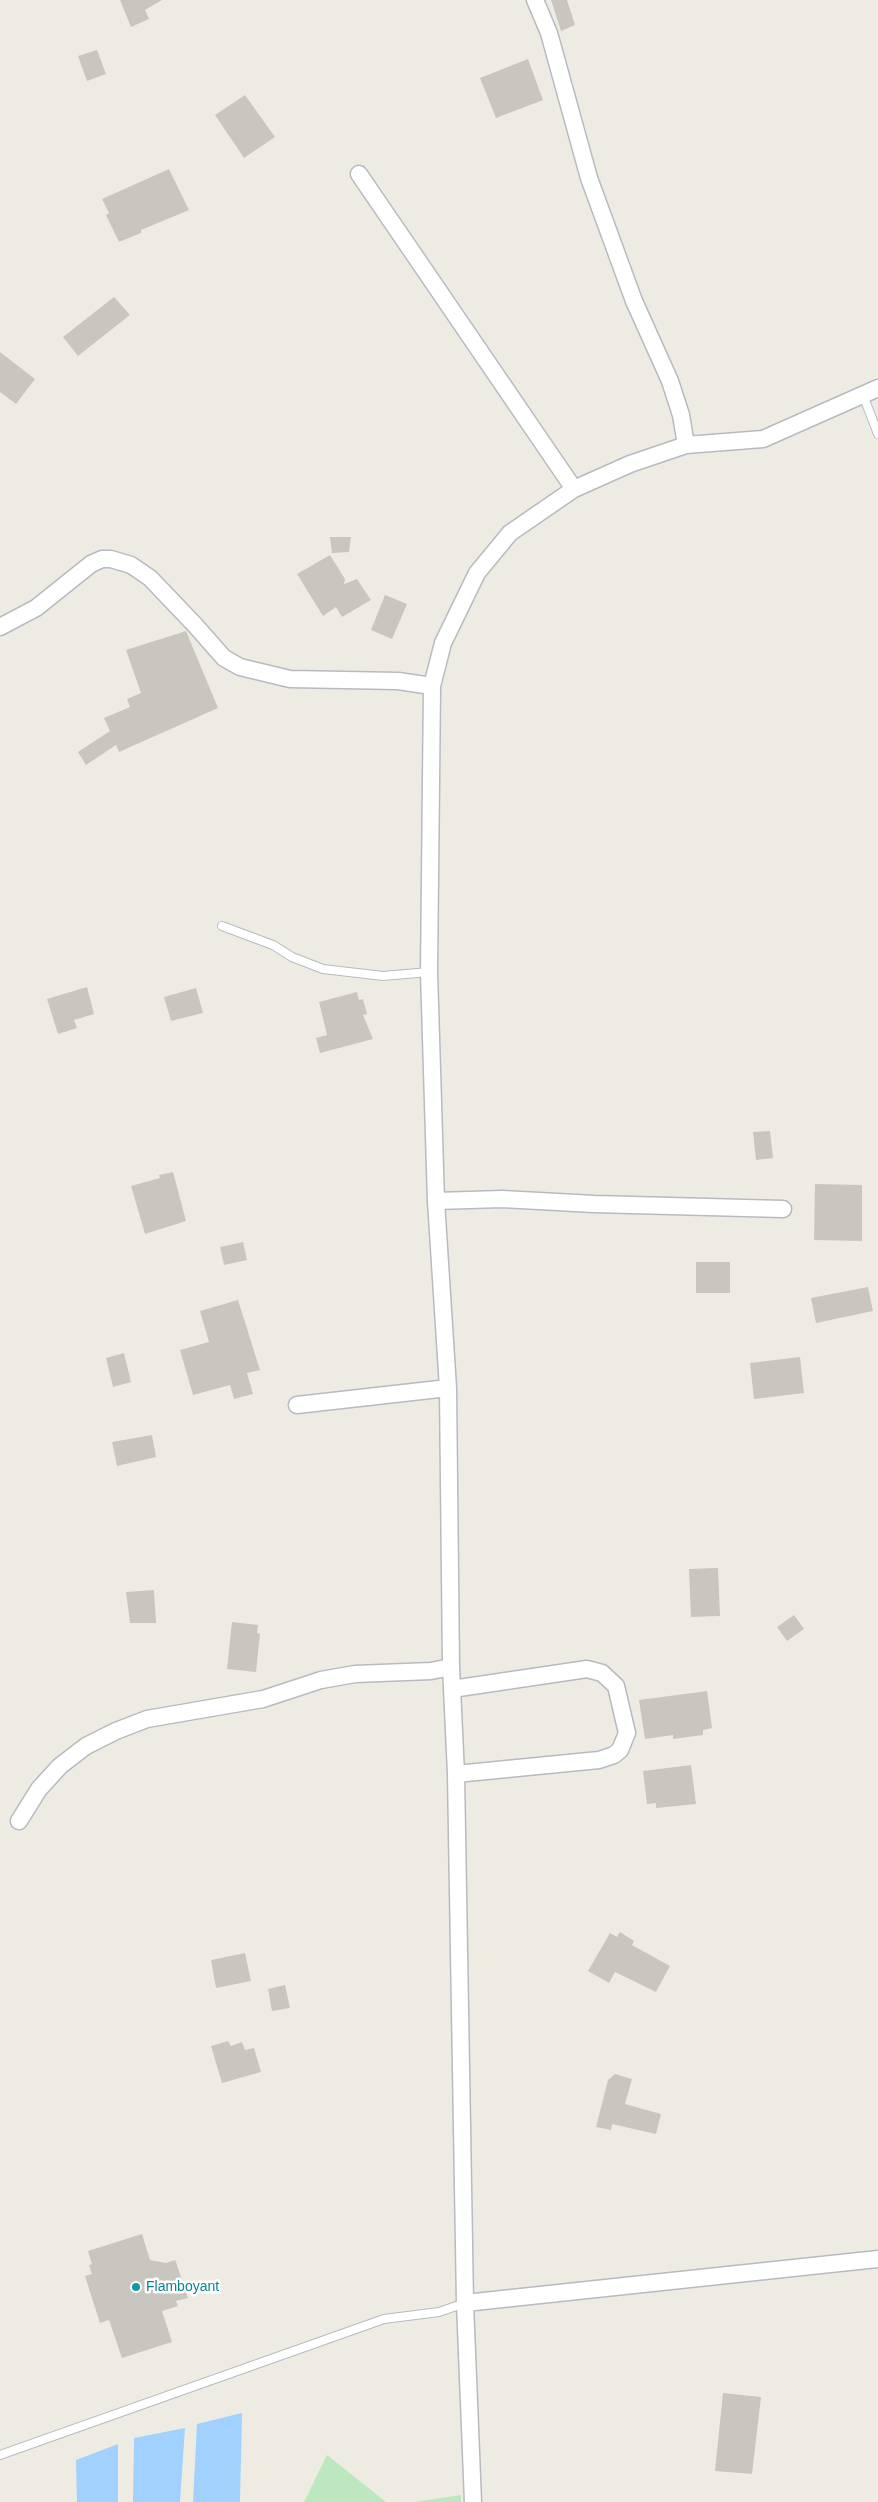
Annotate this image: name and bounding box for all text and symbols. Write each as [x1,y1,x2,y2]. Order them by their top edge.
place label: Flamboyant [146,2279,219,2295]
marker: Flamboyant [130,2281,142,2293]

